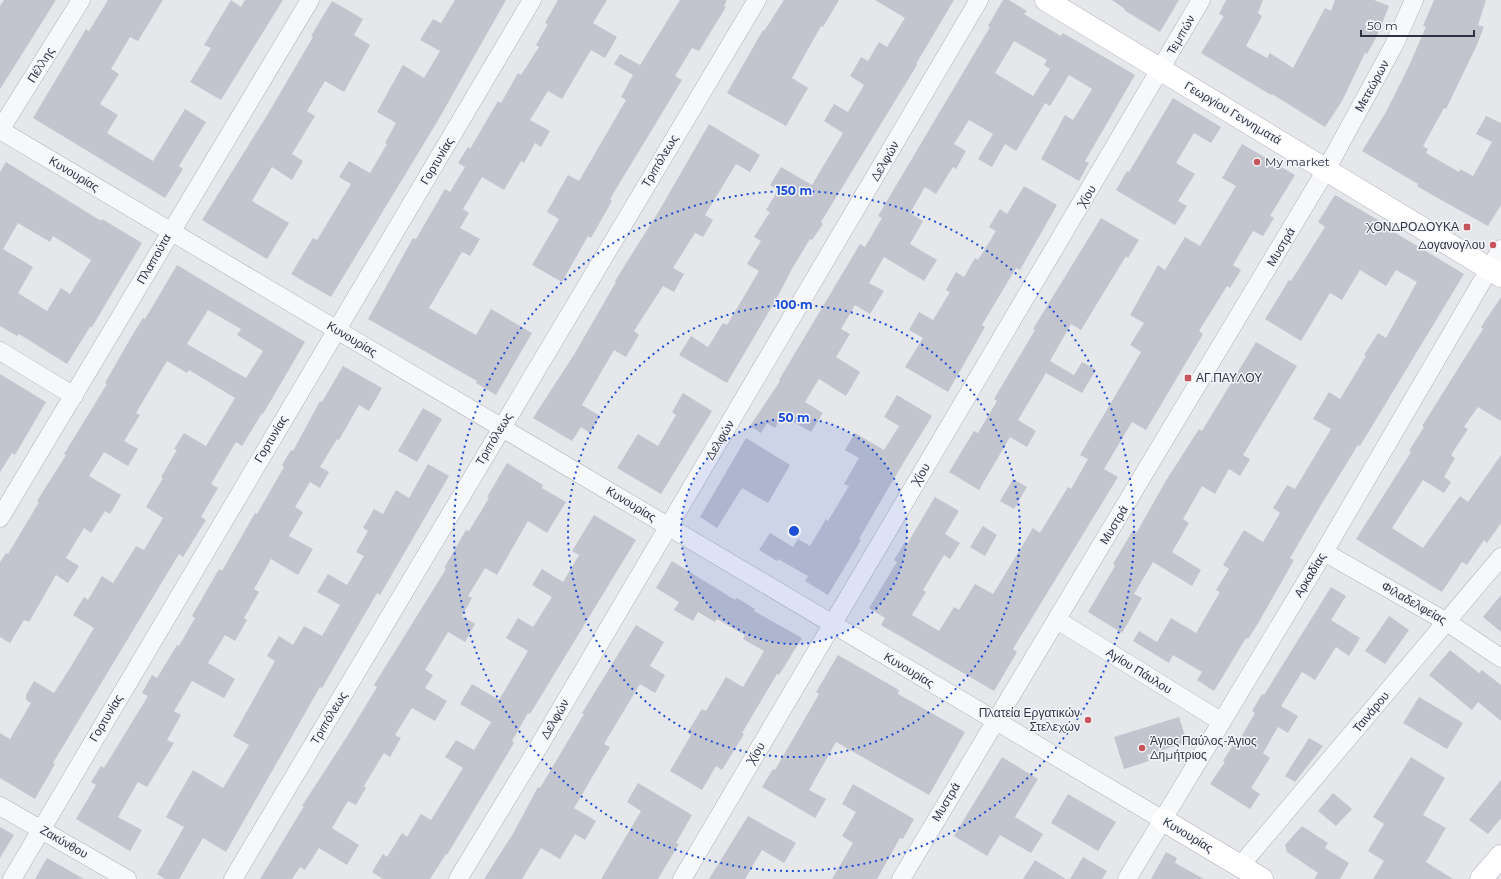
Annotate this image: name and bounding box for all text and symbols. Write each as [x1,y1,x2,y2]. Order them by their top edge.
street label: Τεμπών [1163,12,1198,57]
scale bar [1361,12,1474,38]
text: 50 m [1367,18,1398,33]
street label: Πέλλης [24,44,58,85]
street label: Μετεώρων [1351,57,1392,114]
street label: Γεωργίου Γεννηματά [1182,78,1284,147]
street label: Τριπόλεως [638,131,681,190]
street label: Γορτυνίας [417,134,457,187]
street label: Δελφών [867,138,902,183]
street label: Κυνουρίας [46,153,102,195]
place label: My market [1265,154,1330,169]
marker: My market [1252,157,1262,167]
street label: Χίου [1073,182,1099,211]
text: 150 m [776,183,812,198]
place label: ΧΟΝΔΡΟΔΟΥΚΑ [1365,219,1459,234]
marker: ΧΟΝΔΡΟΔΟΥΚΑ [1462,222,1472,232]
street label: Μυστρά [1263,225,1298,269]
street label: Πλαπούτα [133,231,174,287]
place label: Δογανογλου [1418,237,1485,252]
marker: Δογανογλου [1488,240,1498,250]
text: 100 m [776,297,812,312]
street label: Κυνουρίας [324,318,380,360]
place label: ΑΓ.ΠΑΥΛΟΥ [1196,370,1262,385]
marker: ΑΓ.ΠΑΥΛΟΥ [1183,373,1193,383]
street label: Τριπόλεως [472,409,515,468]
text: 50 m [778,410,810,425]
street label: Γορτυνίας [251,412,291,465]
street label: Δελφών [702,417,737,462]
street label: Χίου [907,460,933,489]
street label: Κυνουρίας [603,483,659,525]
street label: Μυστρά [1096,503,1131,547]
centre of rings [787,524,801,538]
street label: Αρκαδίας [1290,549,1329,600]
street label: Φιλαδελφείας [1379,578,1450,627]
street label: Αγίου Πάυλου [1104,644,1175,697]
street label: Κυνουρίας [881,649,937,691]
street label: Τριπόλεως [307,688,350,747]
street label: Ταινάρου [1349,688,1392,735]
street label: Γορτυνίας [86,691,126,744]
street label: Δελφών [537,696,572,741]
place label: Πλατεία Εργατικών Στελεχών [979,705,1080,734]
marker: Πλατεία Εργατικών Στελεχών [1083,715,1093,725]
place label: Άγιος Παύλος-Άγιος Δημήτριος [1150,733,1257,762]
street label: Χίου [742,739,768,768]
marker: Άγιος Παύλος-Άγιος Δημήτριος [1137,743,1147,753]
street label: Μυστρά [928,780,963,824]
street label: Κυνουρίας [1160,814,1216,856]
street label: Ζακύνθου [38,822,91,861]

